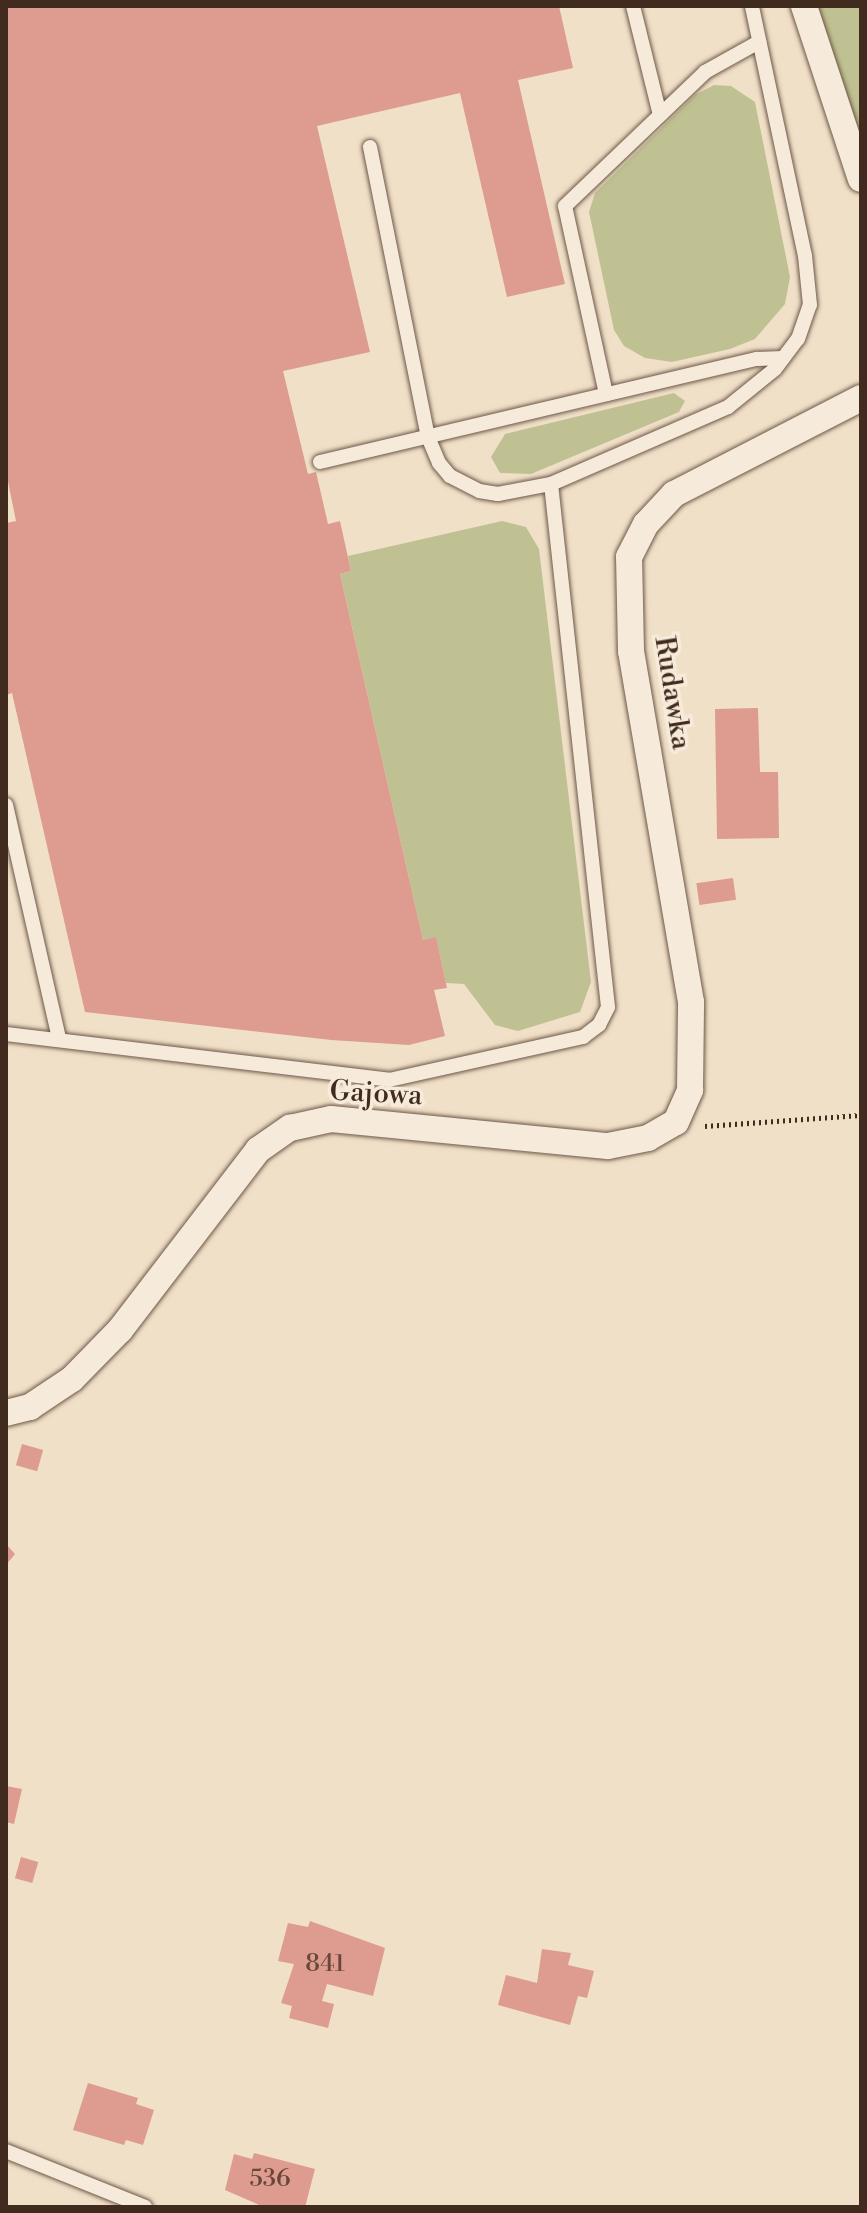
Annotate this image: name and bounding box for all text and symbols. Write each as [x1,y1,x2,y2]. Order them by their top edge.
street label: Rudawka [646,634,698,752]
street label: Gajowa [329,1075,423,1113]
house number: 841 [305,1951,345,1979]
house number: 536 [249,2166,291,2194]

